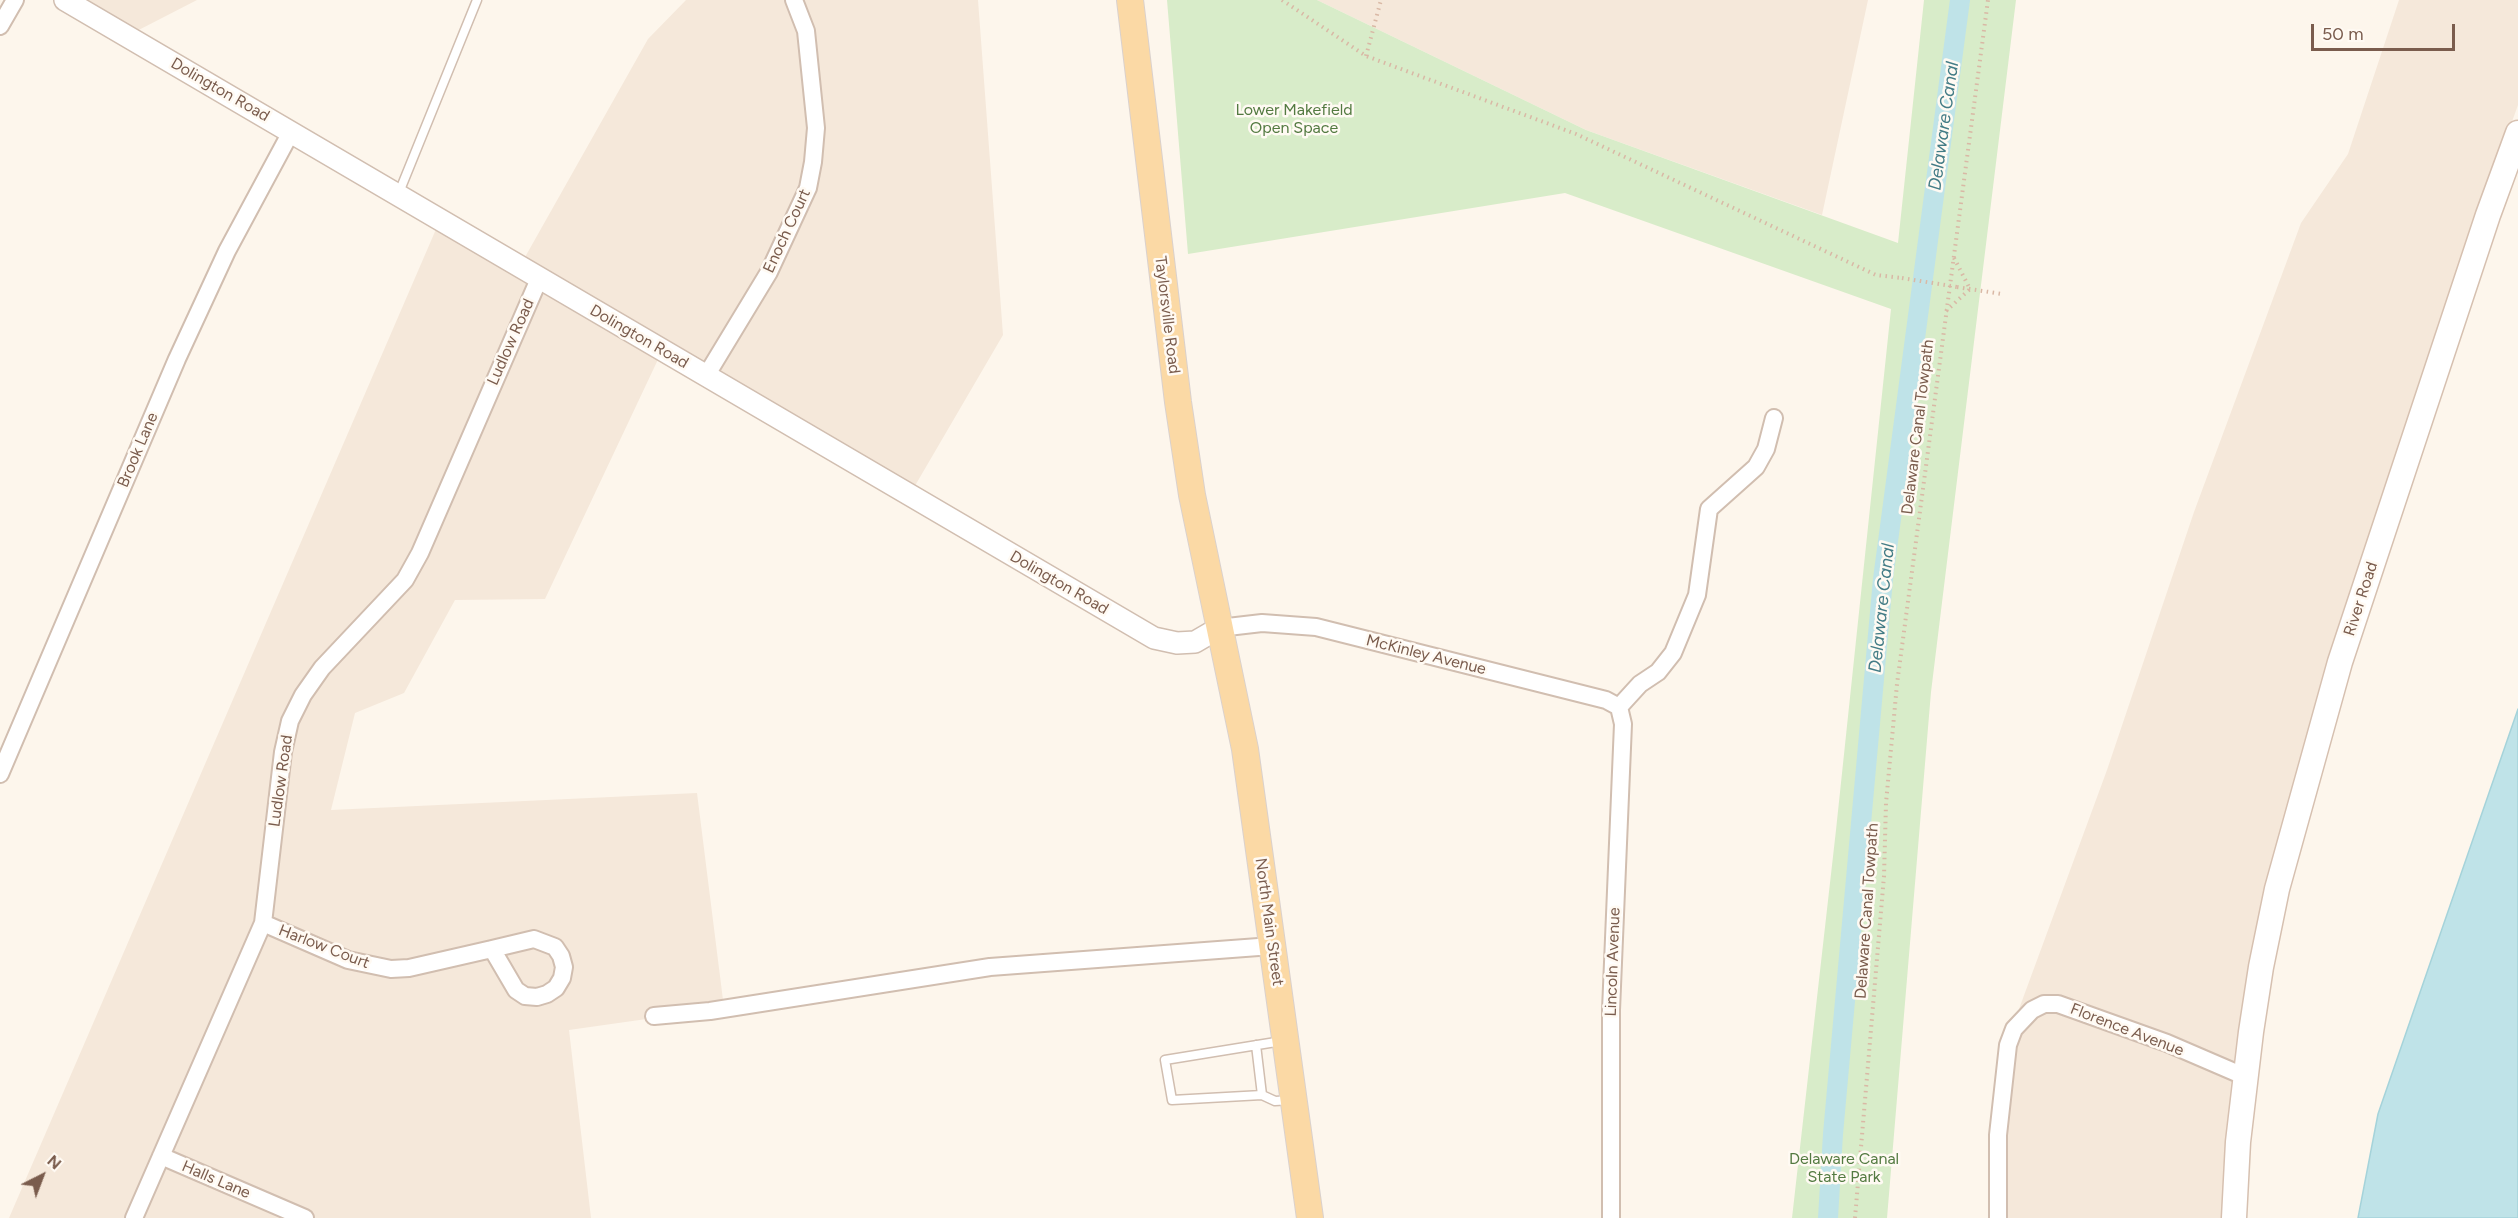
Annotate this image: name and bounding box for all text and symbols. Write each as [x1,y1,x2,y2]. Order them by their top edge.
scale bar [2314,12,2458,50]
text: 50 m [2322,23,2364,45]
street label: Dolington Road [167,54,273,126]
water label: Delaware Canal [1924,60,1964,192]
park label: Lower Makefield Open Space [1235,100,1353,138]
street label: Enoch Court [759,186,815,276]
street label: Taylorsville Road [1150,255,1184,375]
street label: Ludlow Road [483,296,539,388]
street label: Dolington Road [586,301,692,373]
street label: Delaware Canal Towpath [1898,338,1938,516]
street label: Brook Lane [114,410,162,490]
water label: Delaware Canal [1864,542,1900,674]
street label: Dolington Road [1006,547,1112,619]
street label: River Road [2340,560,2382,638]
street label: McKinley Avenue [1364,631,1488,679]
street label: Ludlow Road [265,734,297,828]
street label: Delaware Canal Towpath [1851,822,1883,1000]
street label: North Main Street [1251,857,1287,987]
street label: Lincoln Avenue [1601,907,1625,1017]
street label: Harlow Court [276,921,372,973]
street label: Florence Avenue [2068,1000,2186,1060]
north arrow [12,1146,72,1206]
park label: Delaware Canal State Park [1789,1149,1899,1187]
text: N [43,1151,65,1173]
street label: Halls Lane [179,1157,253,1203]

